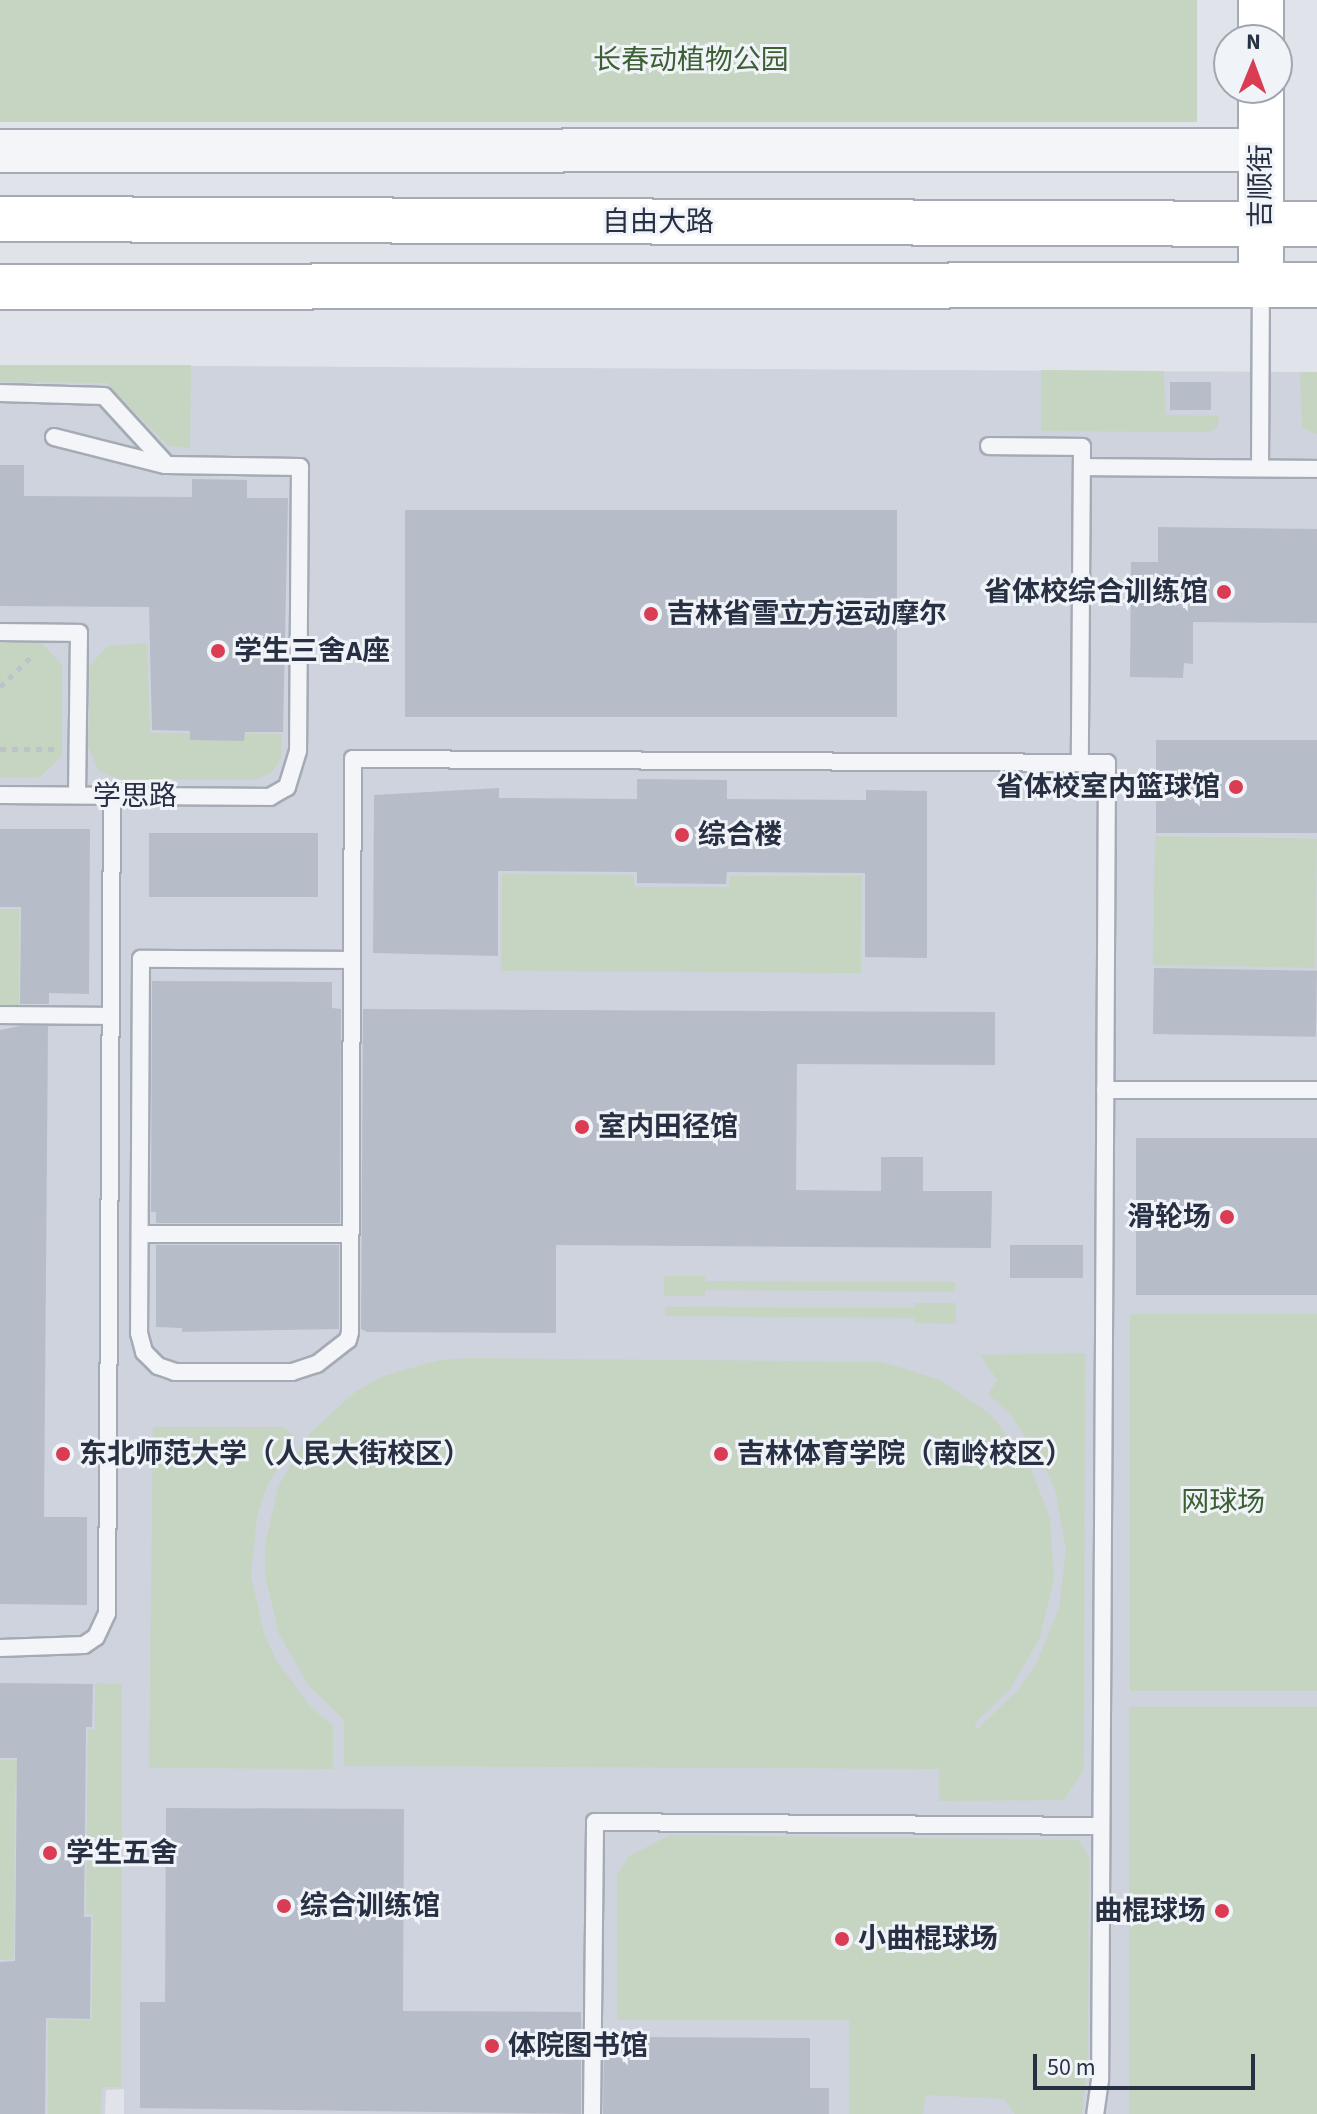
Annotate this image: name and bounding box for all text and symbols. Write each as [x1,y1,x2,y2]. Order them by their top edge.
north arrow [1213,24,1293,104]
text: N [1246,26,1261,58]
park label: 长春动植物公园 [593,43,789,77]
street label: 吉顺街 [1244,144,1278,228]
street label: 自由大路 [602,205,714,239]
place label: 省体校综合训练馆 [984,575,1208,609]
marker: 省体校综合训练馆 [1215,583,1233,601]
place label: 吉林省雪立方运动摩尔 [667,597,947,631]
marker: 吉林省雪立方运动摩尔 [642,605,660,623]
place label: 学生三舍A座 [234,634,390,668]
marker: 学生三舍A座 [209,642,227,660]
place label: 省体校室内篮球馆 [996,770,1220,804]
marker: 省体校室内篮球馆 [1227,778,1245,796]
street label: 学思路 [93,779,177,813]
place label: 综合楼 [698,818,782,852]
marker: 综合楼 [673,826,691,844]
place label: 室内田径馆 [598,1110,738,1144]
marker: 室内田径馆 [573,1118,591,1136]
place label: 滑轮场 [1127,1200,1211,1234]
marker: 滑轮场 [1218,1208,1236,1226]
place label: 东北师范大学（人民大街校区） [79,1437,471,1471]
place label: 吉林体育学院（南岭校区） [737,1437,1073,1471]
marker: 东北师范大学（人民大街校区） [54,1445,72,1463]
marker: 吉林体育学院（南岭校区） [712,1445,730,1463]
park label: 网球场 [1181,1485,1265,1519]
place label: 学生五舍 [66,1836,178,1870]
marker: 学生五舍 [41,1844,59,1862]
place label: 综合训练馆 [300,1889,440,1923]
place label: 曲棍球场 [1094,1894,1206,1928]
marker: 综合训练馆 [275,1897,293,1915]
marker: 曲棍球场 [1213,1902,1231,1920]
place label: 小曲棍球场 [858,1922,998,1956]
marker: 小曲棍球场 [833,1930,851,1948]
place label: 体院图书馆 [508,2029,648,2063]
marker: 体院图书馆 [483,2037,501,2055]
scale bar [1037,2038,1259,2088]
text: 50 m [1047,2050,1096,2085]

